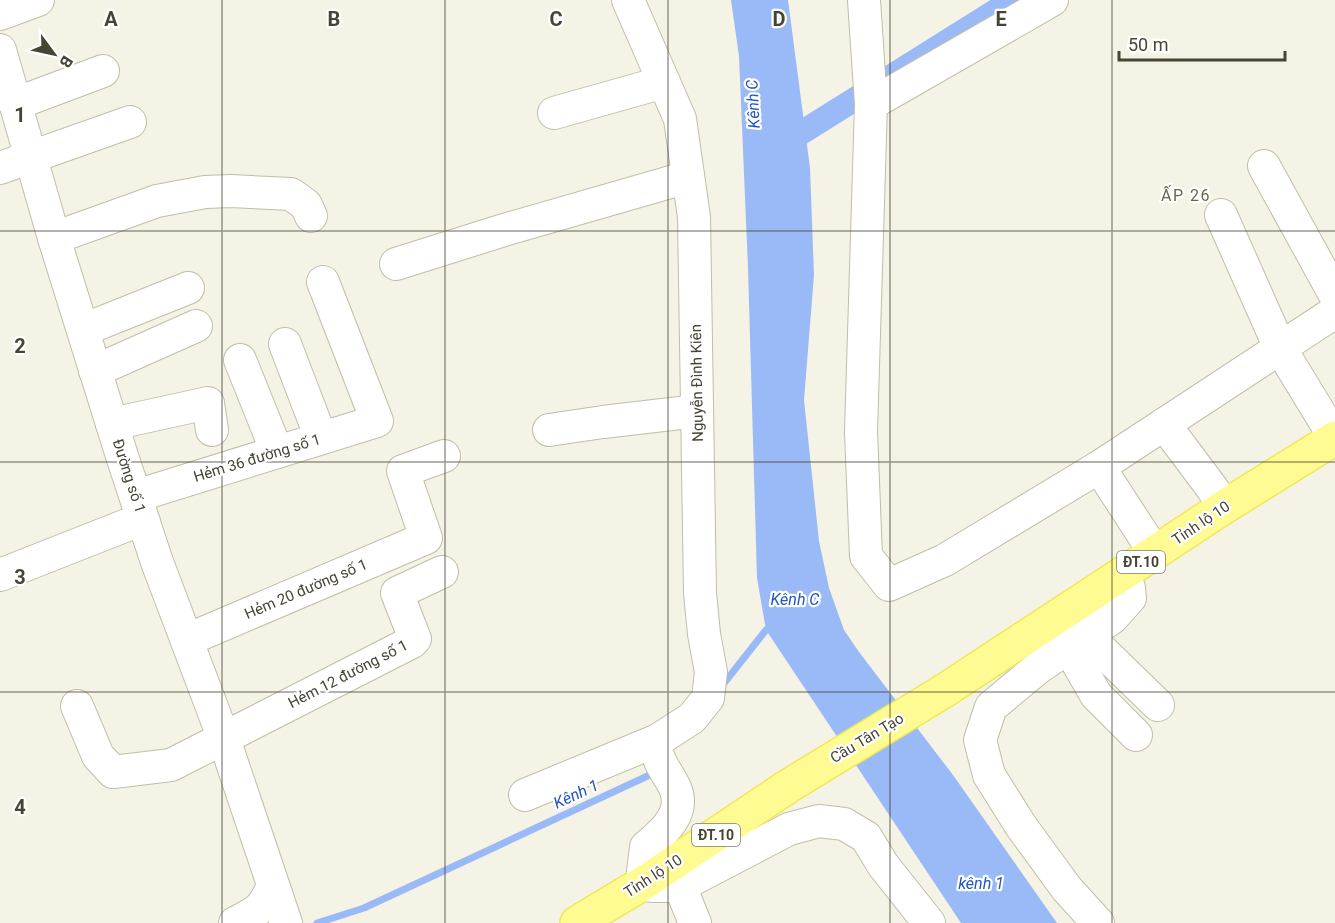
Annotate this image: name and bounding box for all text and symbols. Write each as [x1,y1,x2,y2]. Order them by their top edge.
text: A [104,7,118,31]
text: B [328,7,340,31]
text: C [549,7,563,31]
text: D [773,7,786,31]
text: E [995,7,1007,31]
north arrow [24,24,84,84]
scale bar [1119,24,1286,62]
text: 50 m [1128,34,1168,55]
text: B [55,52,77,71]
water label: Kênh C [742,79,764,129]
text: 1 [14,103,26,127]
district label: ẤP 26 [1161,185,1211,205]
street label: Nguyễn Đình Kiên [687,324,707,442]
text: 2 [14,334,26,358]
street label: Hẻm 36 đường số 1 [191,430,323,486]
street label: Đường số 1 [109,437,149,515]
street label: Tỉnh lộ 10 [1169,497,1233,549]
road number: ĐT.10 [1117,551,1165,573]
street label: Hẻm 20 đường số 1 [242,555,370,623]
text: 3 [14,565,26,589]
water label: Kênh C [771,590,819,609]
street label: Hẻm 12 đường số 1 [285,636,411,712]
street label: Cầu Tân Tạo [827,709,907,767]
water label: Kênh 1 [550,775,602,813]
text: 4 [14,795,26,819]
road number: ĐT.10 [692,824,740,846]
street label: Tỉnh lộ 10 [621,851,685,901]
water label: kênh 1 [958,874,1004,893]

